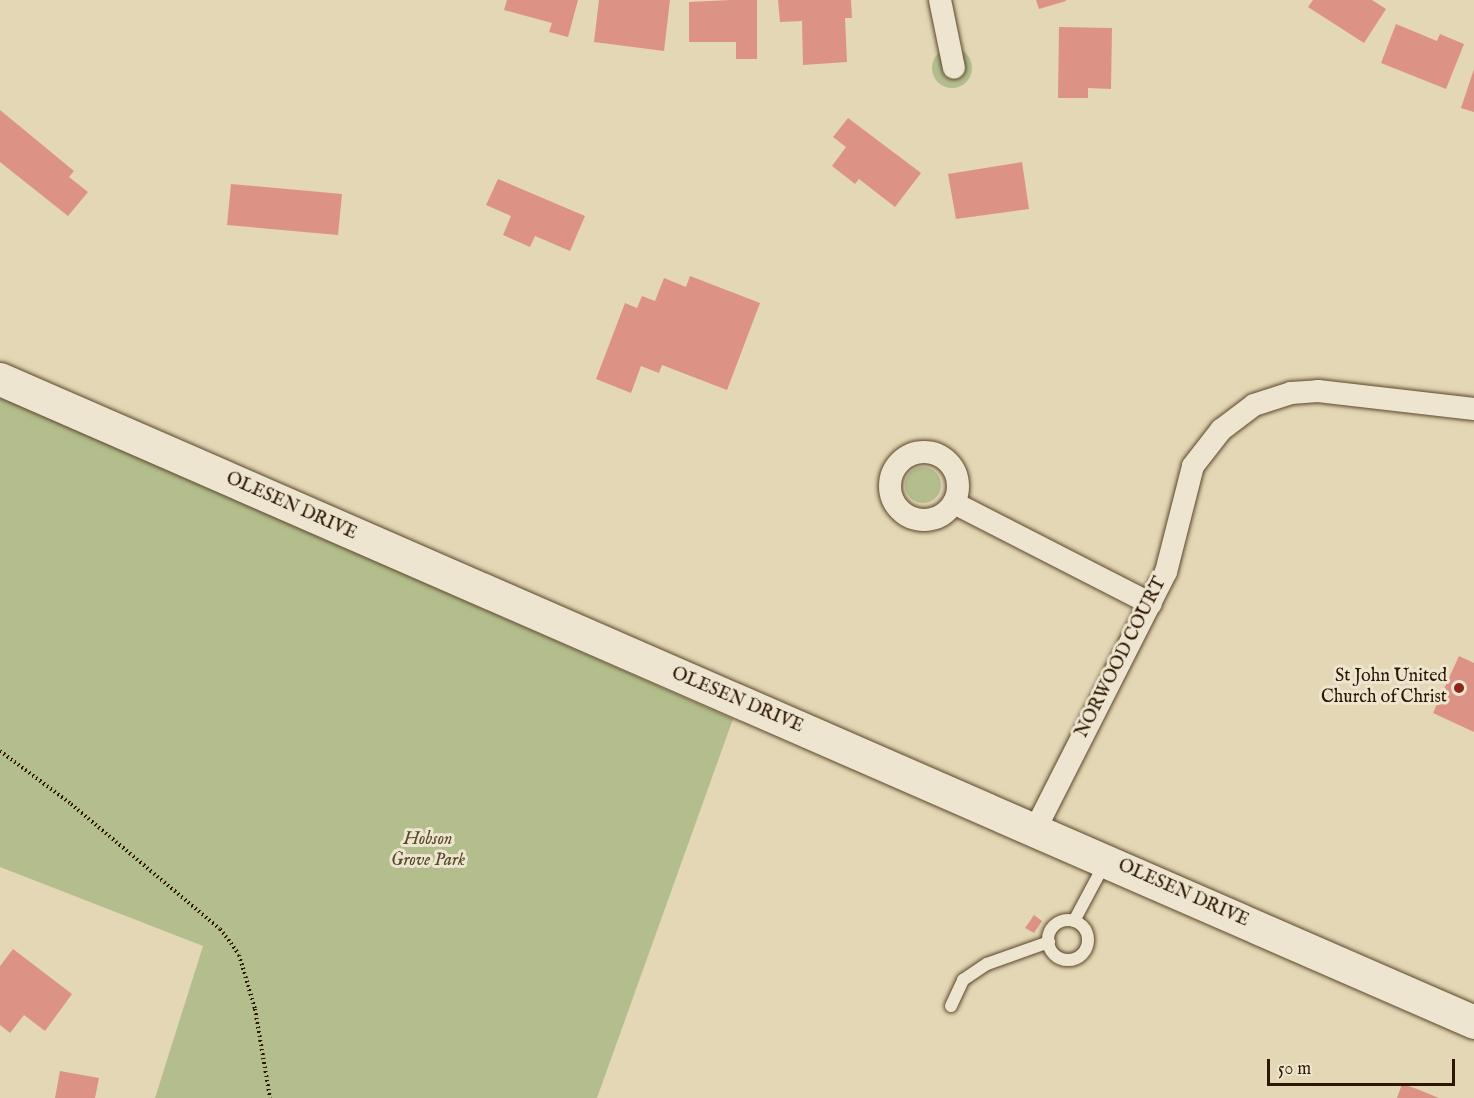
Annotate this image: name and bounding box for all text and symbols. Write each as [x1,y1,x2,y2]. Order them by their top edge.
street label: OLESEN DRIVE [222,468,360,546]
street label: NORWOOD COURT [1072,574,1172,742]
street label: OLESEN DRIVE [668,664,806,738]
place label: St John United Church of Christ [1321,667,1447,710]
marker: St John United Church of Christ [1452,681,1466,695]
park label: Hobson Grove Park [391,830,465,872]
street label: OLESEN DRIVE [1114,855,1252,933]
scale bar [1270,1047,1458,1085]
text: 50 m [1278,1058,1311,1081]

